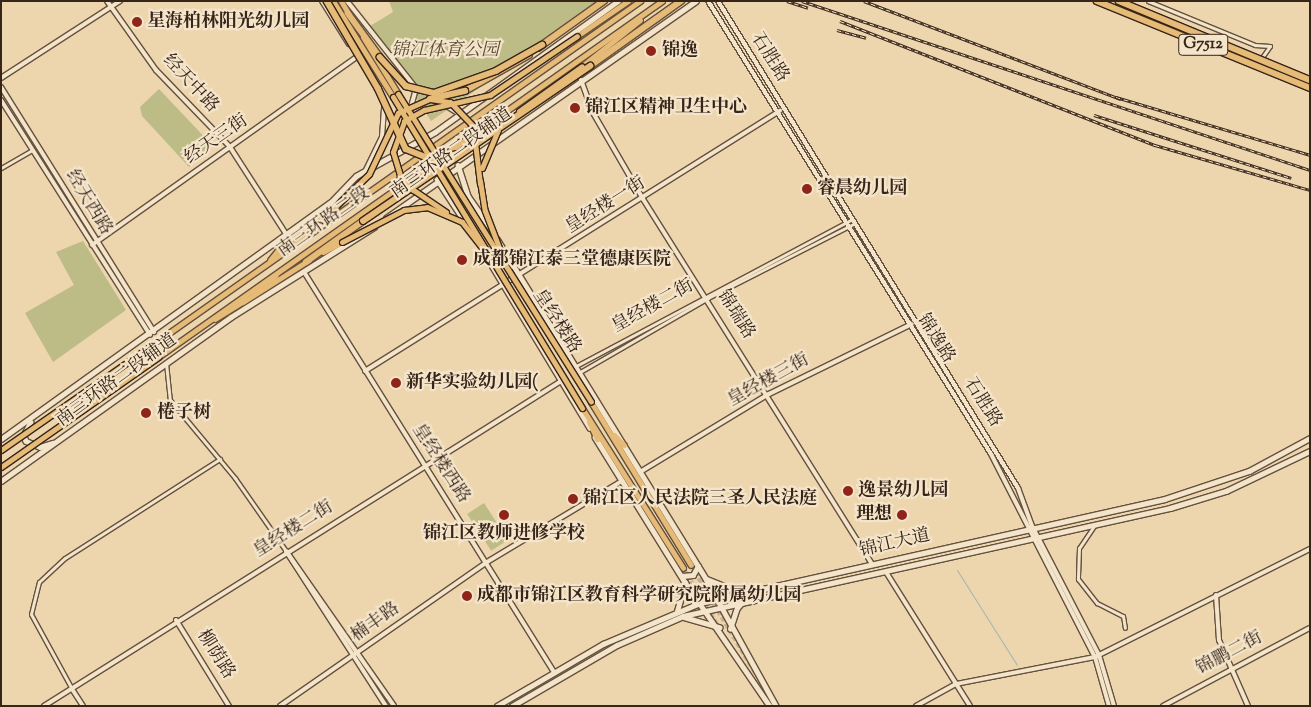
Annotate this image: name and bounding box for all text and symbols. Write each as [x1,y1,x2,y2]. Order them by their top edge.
place label: 星海柏林阳光幼儿园 [147,11,309,33]
marker: 星海柏林阳光幼儿园 [131,16,143,28]
street label: 石胜路 [746,29,792,87]
road number: G7512 [1178,32,1228,58]
park label: 锦江体育公园 [391,40,499,62]
place label: 锦逸 [662,40,698,62]
marker: 锦逸 [644,44,658,58]
street label: 经天中路 [158,50,222,118]
place label: 锦江区精神卫生中心 [585,97,747,119]
marker: 锦江区精神卫生中心 [569,102,581,114]
street label: 南三环路二段辅道 [387,104,517,204]
street label: 经天三街 [181,111,253,169]
street label: 经天西路 [60,167,116,239]
street label: 皇经楼一街 [562,173,650,239]
place label: 睿晨幼儿园 [817,178,907,200]
street label: 南三环路二段 [274,183,374,263]
marker: 睿晨幼儿园 [801,183,813,195]
place label: 成都锦江泰三堂德康医院 [473,249,671,271]
marker: 成都锦江泰三堂德康医院 [455,253,469,267]
street label: 皇经楼二街 [608,276,698,338]
street label: 皇经楼路 [527,286,585,358]
street label: 锦瑞路 [712,286,758,344]
street label: 锦逸路 [912,310,958,368]
street label: 南三环路二段辅道 [52,330,182,432]
street label: 皇经楼三街 [724,350,814,412]
place label: 新华实验幼儿园( [406,372,538,394]
street label: 石胜路 [959,374,1005,432]
marker: 新华实验幼儿园( [390,377,402,389]
place label: 棬子树 [157,402,211,424]
marker: 棬子树 [139,406,153,420]
street label: 皇经楼西路 [406,420,474,508]
place label: 逸景幼儿园 [858,480,948,502]
marker: 逸景幼儿园 [842,485,854,497]
place label: 锦江区人民法院三圣人民法庭 [583,488,817,510]
marker: 锦江区人民法院三圣人民法庭 [567,493,579,505]
street label: 皇经楼二街 [250,497,338,563]
place label: 理想 [856,504,892,526]
marker: 锦江区教师进修学校 [498,509,510,521]
marker: 理想 [896,509,908,521]
place label: 锦江区教师进修学校 [423,523,585,545]
street label: 锦江大道 [857,525,933,563]
place label: 成都市锦江区教育科学研究院附属幼儿园 [477,585,801,607]
marker: 成都市锦江区教育科学研究院附属幼儿园 [461,590,473,602]
street label: 楠丰路 [348,599,404,647]
street label: 柳荫路 [192,626,238,684]
street label: 锦鹏二街 [1193,628,1267,680]

